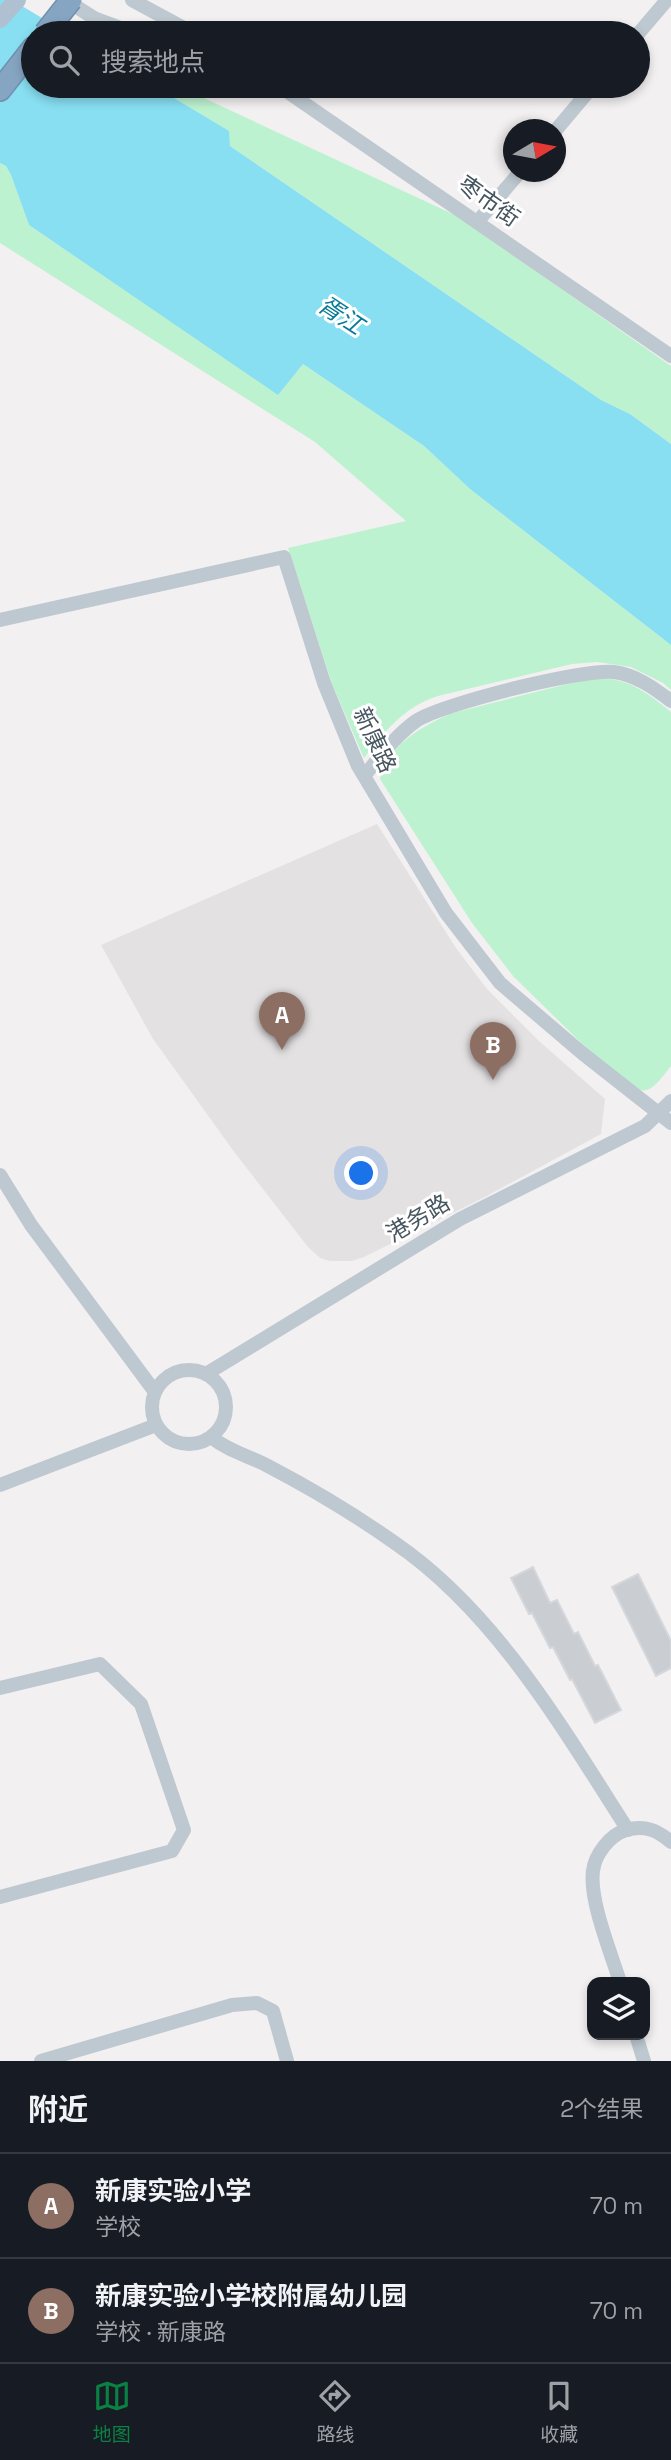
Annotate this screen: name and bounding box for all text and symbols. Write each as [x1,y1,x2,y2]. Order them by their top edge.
search box [21,21,650,98]
icon: search [45,41,83,79]
text: 搜索地点 [101,45,205,79]
north arrow [503,119,566,182]
street label: 枣市街 [452,169,526,233]
water label: 胥江 [312,289,372,343]
street label: 新康路 [347,702,403,778]
pin: A [259,992,305,1050]
pin: B [470,1022,516,1080]
your location [344,1156,378,1190]
street label: 港务路 [381,1187,455,1249]
map controls [587,1977,650,2040]
button: layers [587,1977,650,2040]
text: 附近 [28,2090,88,2129]
text: 2个结果 [560,2094,643,2124]
text: 新康实验小学 [95,2174,251,2208]
text: A [44,2191,58,2221]
text: 70 m [590,2191,643,2221]
text: 学校 [95,2212,141,2242]
text: 新康实验小学校附属幼儿园 [95,2279,407,2313]
text: B [43,2296,59,2326]
text: 70 m [590,2296,643,2326]
text: 学校 · 新康路 [95,2317,226,2347]
tab: 地图 [93,2377,131,2447]
tab: 路线 [316,2377,354,2447]
tab: 收藏 [540,2377,578,2447]

